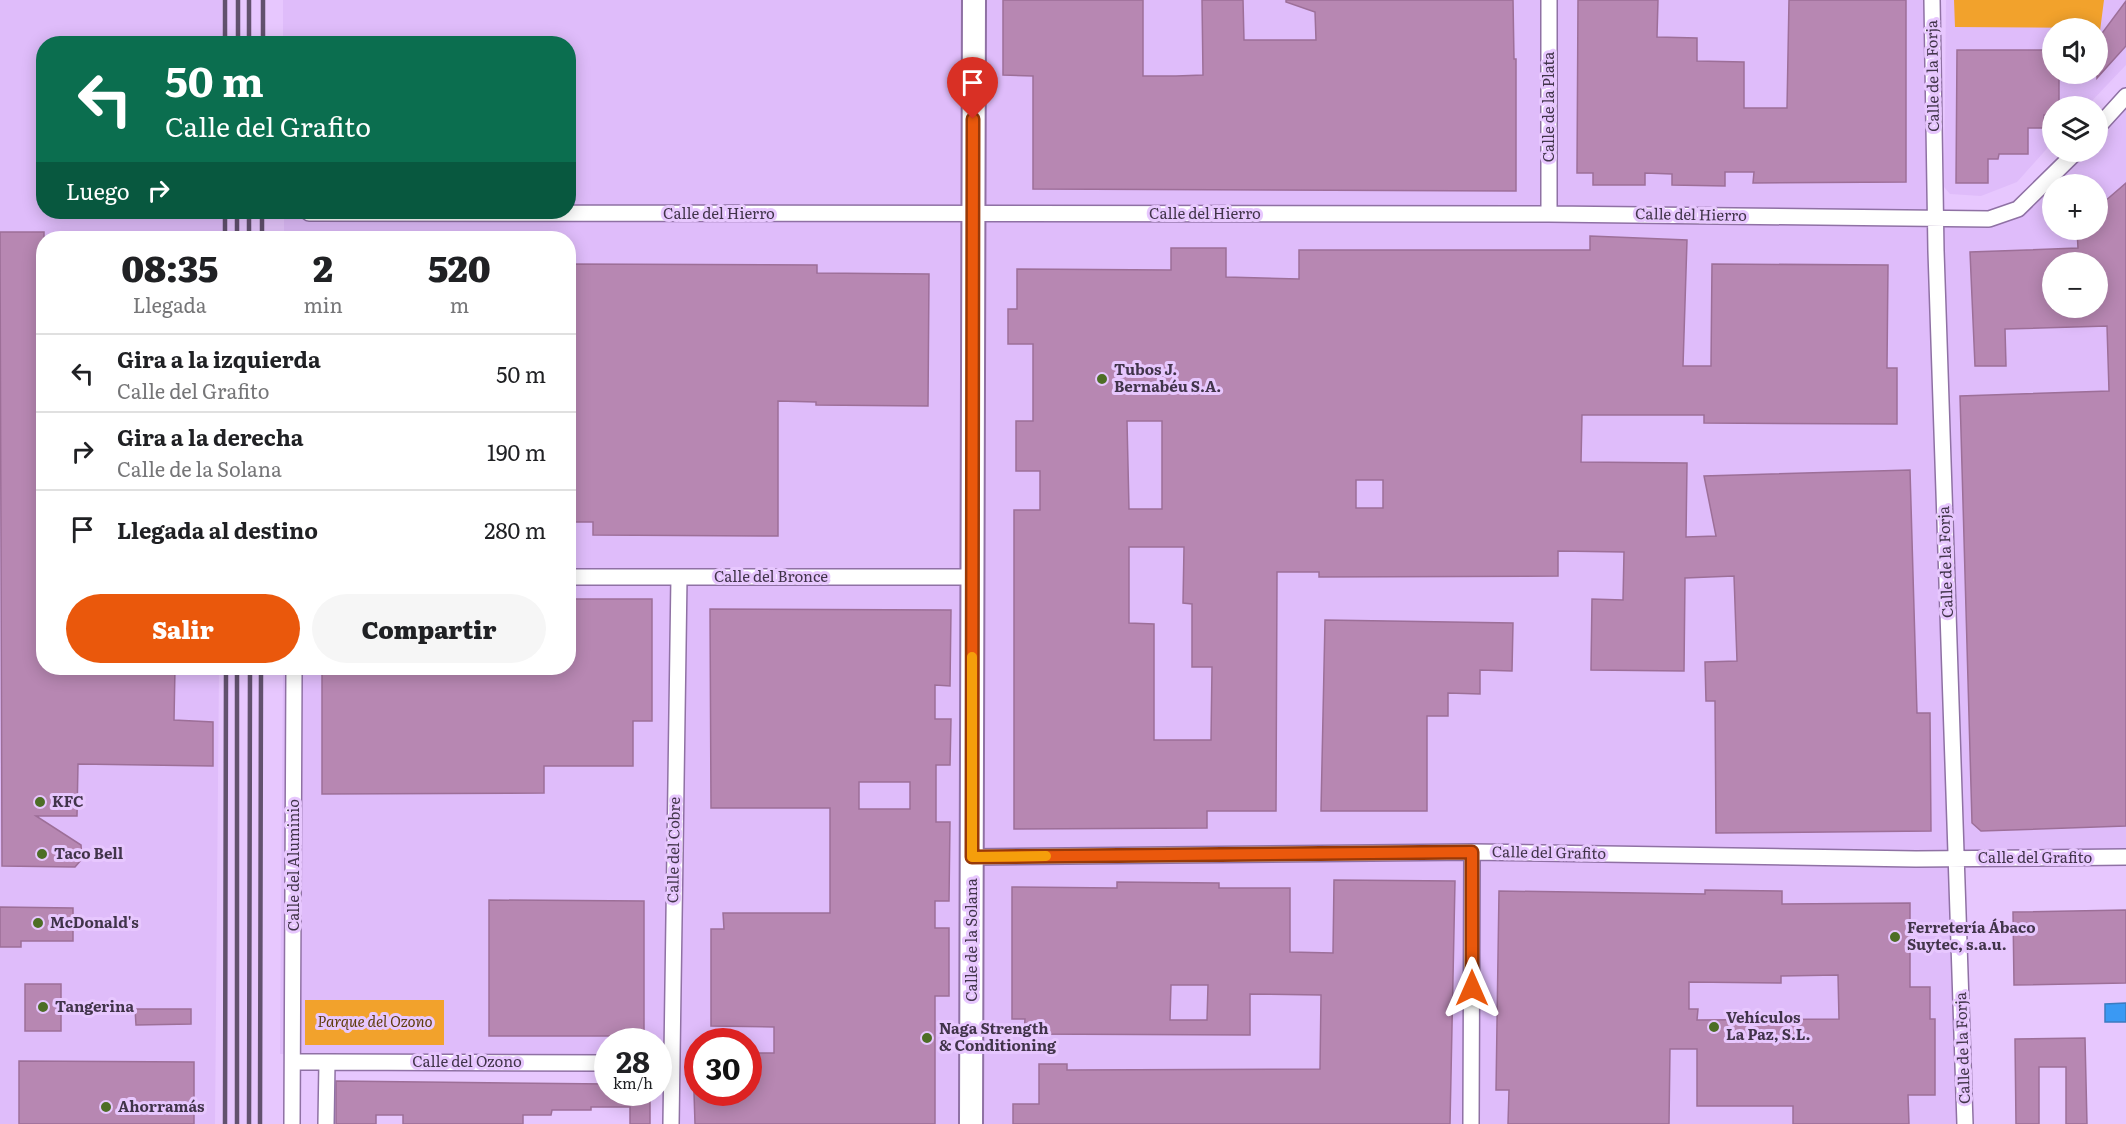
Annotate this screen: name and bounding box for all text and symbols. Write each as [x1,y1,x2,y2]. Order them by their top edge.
map controls [2042,18,2108,318]
button: sound [2042,18,2108,84]
street label: Calle de la Forja [1919,19,1944,132]
text: 50 m [165,48,264,110]
street label: Calle de la Plata [1536,51,1559,162]
pin [947,57,998,119]
icon: left [66,60,144,138]
icon: arrive [956,66,989,99]
button: layers [2042,96,2108,162]
text: Calle del Grafito [165,105,371,145]
text: Luego [66,174,130,207]
icon: right [142,174,175,207]
button: + [2042,174,2108,240]
street label: Calle del Hierro [663,201,775,224]
street label: Calle del Hierro [1149,201,1261,224]
street label: Calle del Hierro [1635,201,1747,226]
text: 08:35 [121,240,218,293]
text: 2 [313,240,333,293]
text: 520 [428,240,491,293]
button: − [2042,252,2108,318]
text: Llegada [133,289,207,319]
text: min [303,289,343,319]
text: m [450,289,469,319]
text: Gira a la izquierda [117,342,321,375]
icon: left [66,357,99,390]
text: 50 m [496,357,546,390]
place label: Tubos J. Bernabéu S.A. [1114,357,1221,397]
marker: Tubos J. Bernabéu S.A. [1095,372,1109,386]
text: Calle del Grafito [117,375,270,405]
text: Gira a la derecha [117,420,304,453]
icon: right [66,435,99,468]
text: 190 m [487,435,546,468]
text: Calle de la Solana [117,453,282,483]
street label: Calle de la Forja [1931,505,1958,618]
icon: arrive [66,513,99,546]
text: Llegada al destino [117,513,318,546]
text: 280 m [484,513,546,546]
street label: Calle del Bronce [714,564,828,587]
button: Salir [66,594,300,663]
button: Compartir [312,594,546,663]
place label: KFC [52,789,84,812]
marker: KFC [33,795,47,809]
street label: Calle del Cobre [660,796,685,903]
street label: Calle del Aluminio [281,799,304,931]
street label: Calle del Grafito [1492,839,1607,864]
place label: Taco Bell [54,841,124,864]
street label: Calle del Grafito [1978,845,2092,868]
marker: Taco Bell [35,847,49,861]
street label: Calle de la Solana [959,877,982,1002]
place label: McDonald's [50,910,139,933]
place label: Ferretería Ábaco Suytec, s.a.u. [1907,915,2036,955]
marker: McDonald's [31,916,45,930]
marker: Ferretería Ábaco Suytec, s.a.u. [1888,930,1902,944]
position arrow [1440,956,1504,1020]
street label: Calle de la Forja [1948,991,1975,1104]
place label: Tangerina [55,994,134,1017]
marker: Tangerina [36,1000,50,1014]
place label: Vehículos La Paz, S.L. [1726,1005,1811,1045]
park label: Parque del Ozono [317,1009,433,1032]
place label: Naga Strength & Conditioning [939,1016,1057,1056]
marker: Vehículos La Paz, S.L. [1707,1020,1721,1034]
speed limit sign: 30 [684,1028,762,1106]
marker: Naga Strength & Conditioning [920,1031,934,1045]
text: 28 [616,1038,650,1082]
street label: Calle del Ozono [412,1049,522,1072]
text: km/h [613,1071,653,1094]
place label: Ahorramás [118,1094,205,1117]
marker: Ahorramás [99,1100,113,1114]

